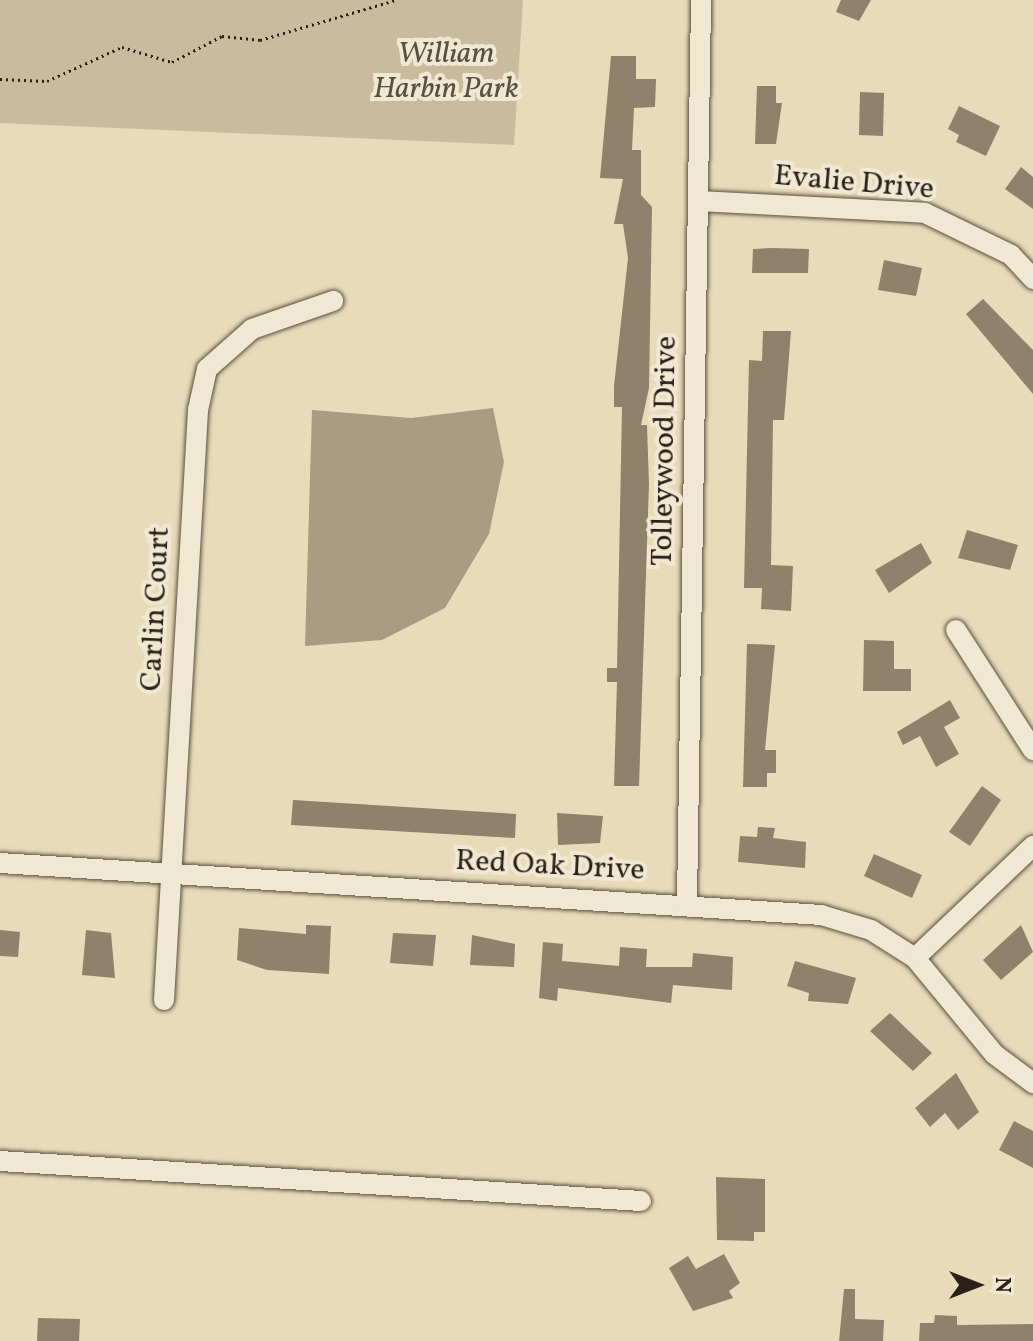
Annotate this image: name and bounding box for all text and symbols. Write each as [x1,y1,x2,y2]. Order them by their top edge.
park label: William Harbin Park [373,36,519,106]
street label: Evalie Drive [773,158,935,208]
street label: Tolleywood Drive [645,336,685,566]
street label: Carlin Court [134,526,178,692]
street label: Red Oak Drive [454,843,646,889]
north arrow [937,1245,1017,1325]
text: N [986,1277,1017,1293]

